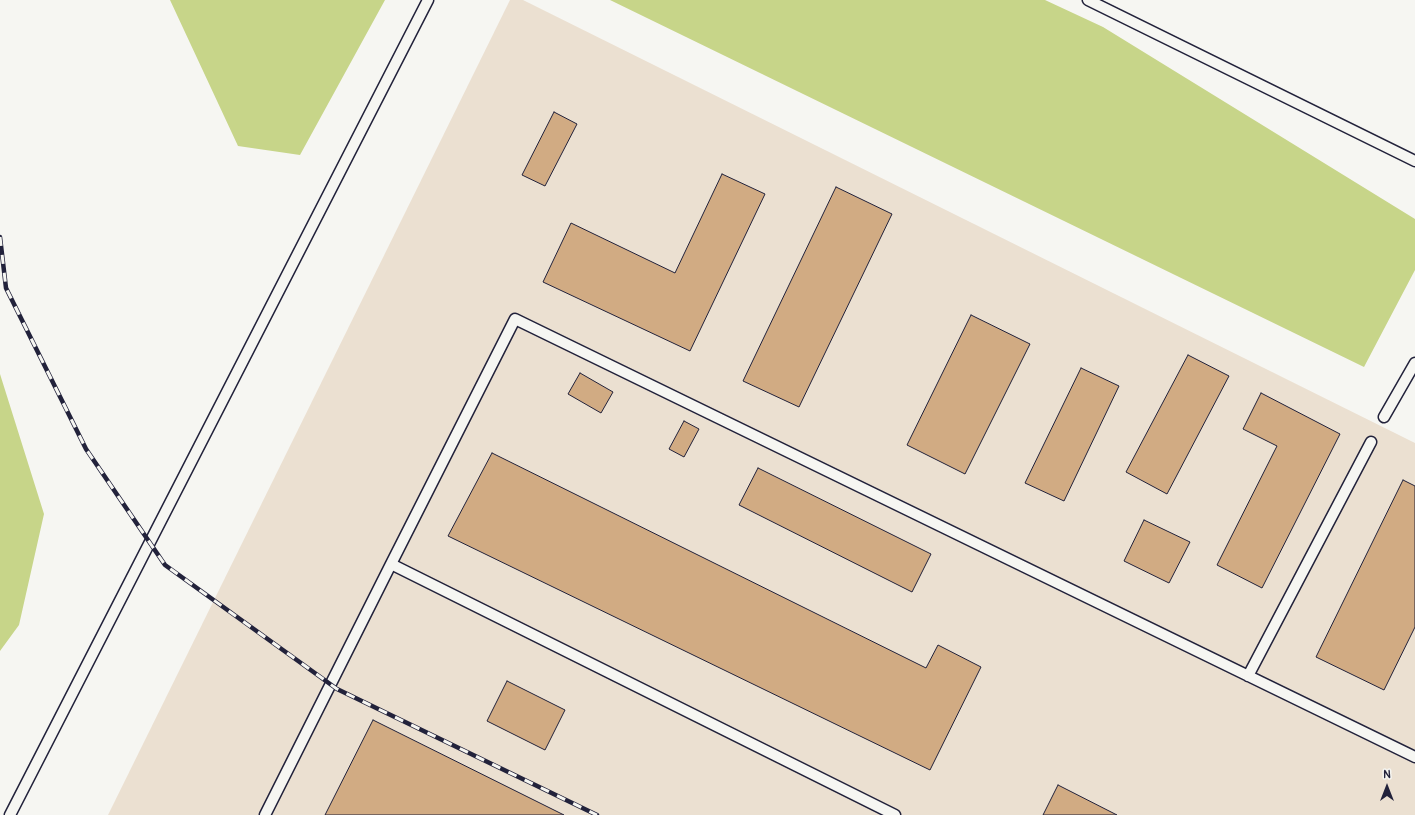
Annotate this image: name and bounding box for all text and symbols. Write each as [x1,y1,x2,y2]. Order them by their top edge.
north arrow [1367,767,1407,807]
text: N [1383,768,1391,781]

